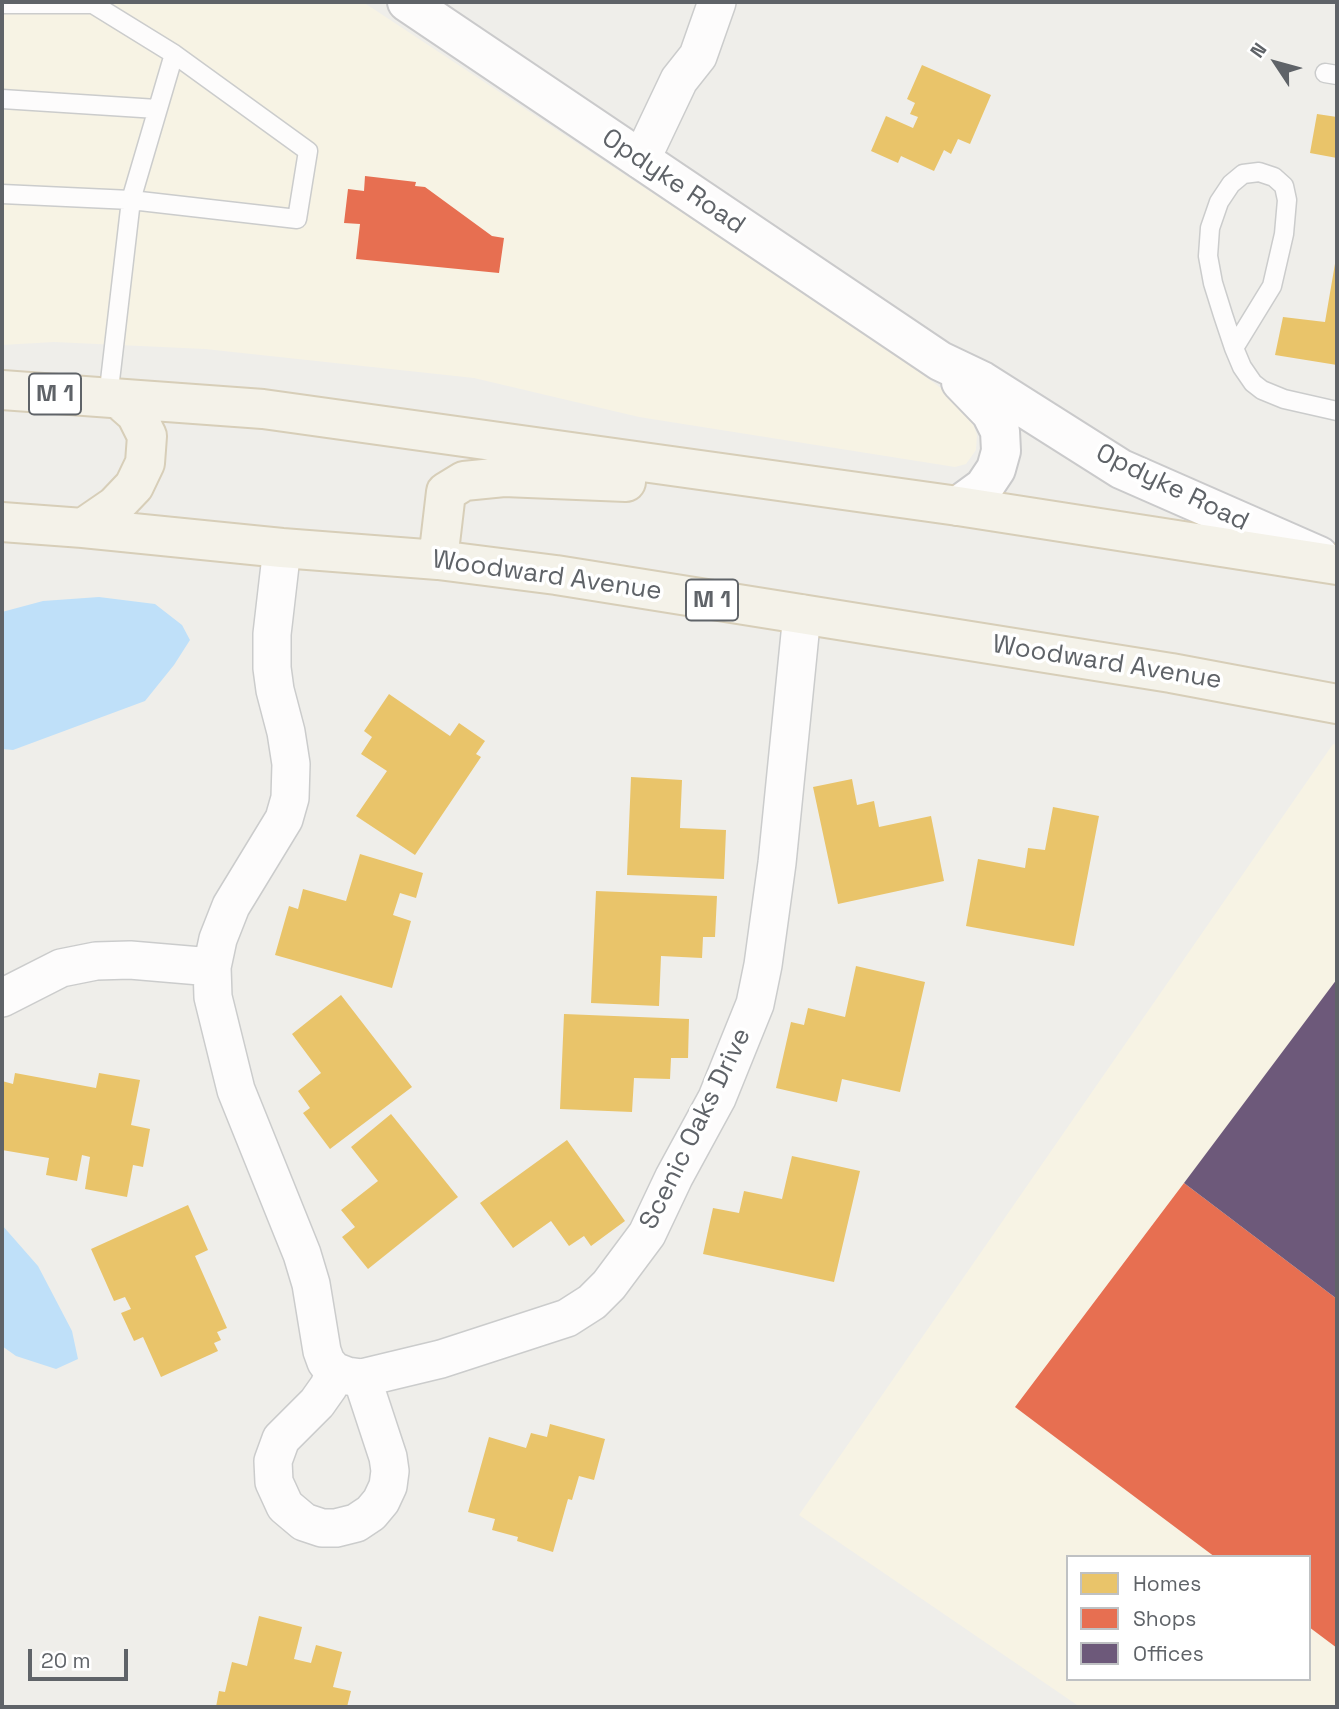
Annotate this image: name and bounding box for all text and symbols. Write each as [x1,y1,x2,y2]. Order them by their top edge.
north arrow [1241,28,1311,98]
text: N [1245,38,1272,63]
street label: Opdyke Road [595,123,751,241]
road number: M 1 [29,374,81,414]
street label: Opdyke Road [1091,438,1253,538]
street label: Woodward Avenue [430,544,664,608]
road number: M 1 [686,580,738,620]
street label: Woodward Avenue [990,629,1224,697]
street label: Scenic Oaks Drive [634,1023,758,1235]
legend [1066,1555,1311,1681]
text: Homes [1133,1570,1201,1597]
text: Shops [1133,1605,1196,1632]
scale bar [32,1636,131,1680]
text: Offices [1133,1640,1204,1667]
text: 20 m [41,1647,91,1674]

